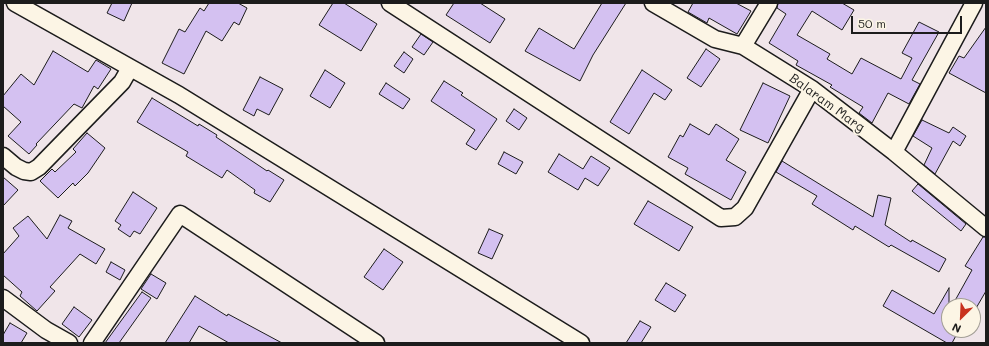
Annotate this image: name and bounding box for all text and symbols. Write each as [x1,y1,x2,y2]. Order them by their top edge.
scale bar [853,8,964,34]
text: 50 m [858,15,886,31]
street label: Balaram Marg [786,70,868,136]
north arrow [941,298,981,338]
text: N [949,320,963,337]

